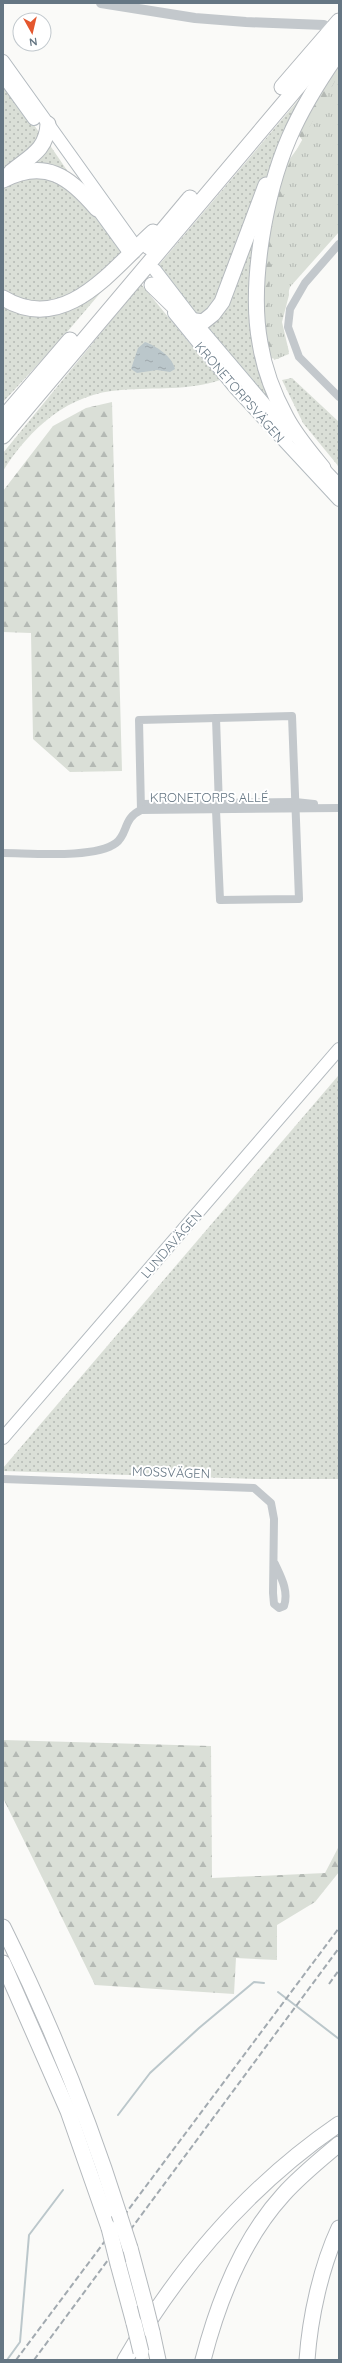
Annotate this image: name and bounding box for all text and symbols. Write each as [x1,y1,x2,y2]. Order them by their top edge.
north arrow [12,12,52,52]
text: N [28,34,38,49]
street label: KRONETORPSVÄGEN [192,338,288,446]
street label: KRONETORPS ALLÉ [150,789,268,805]
street label: LUNDAVÄGEN [137,1207,205,1281]
street label: MOSSVÄGEN [132,1463,210,1481]

